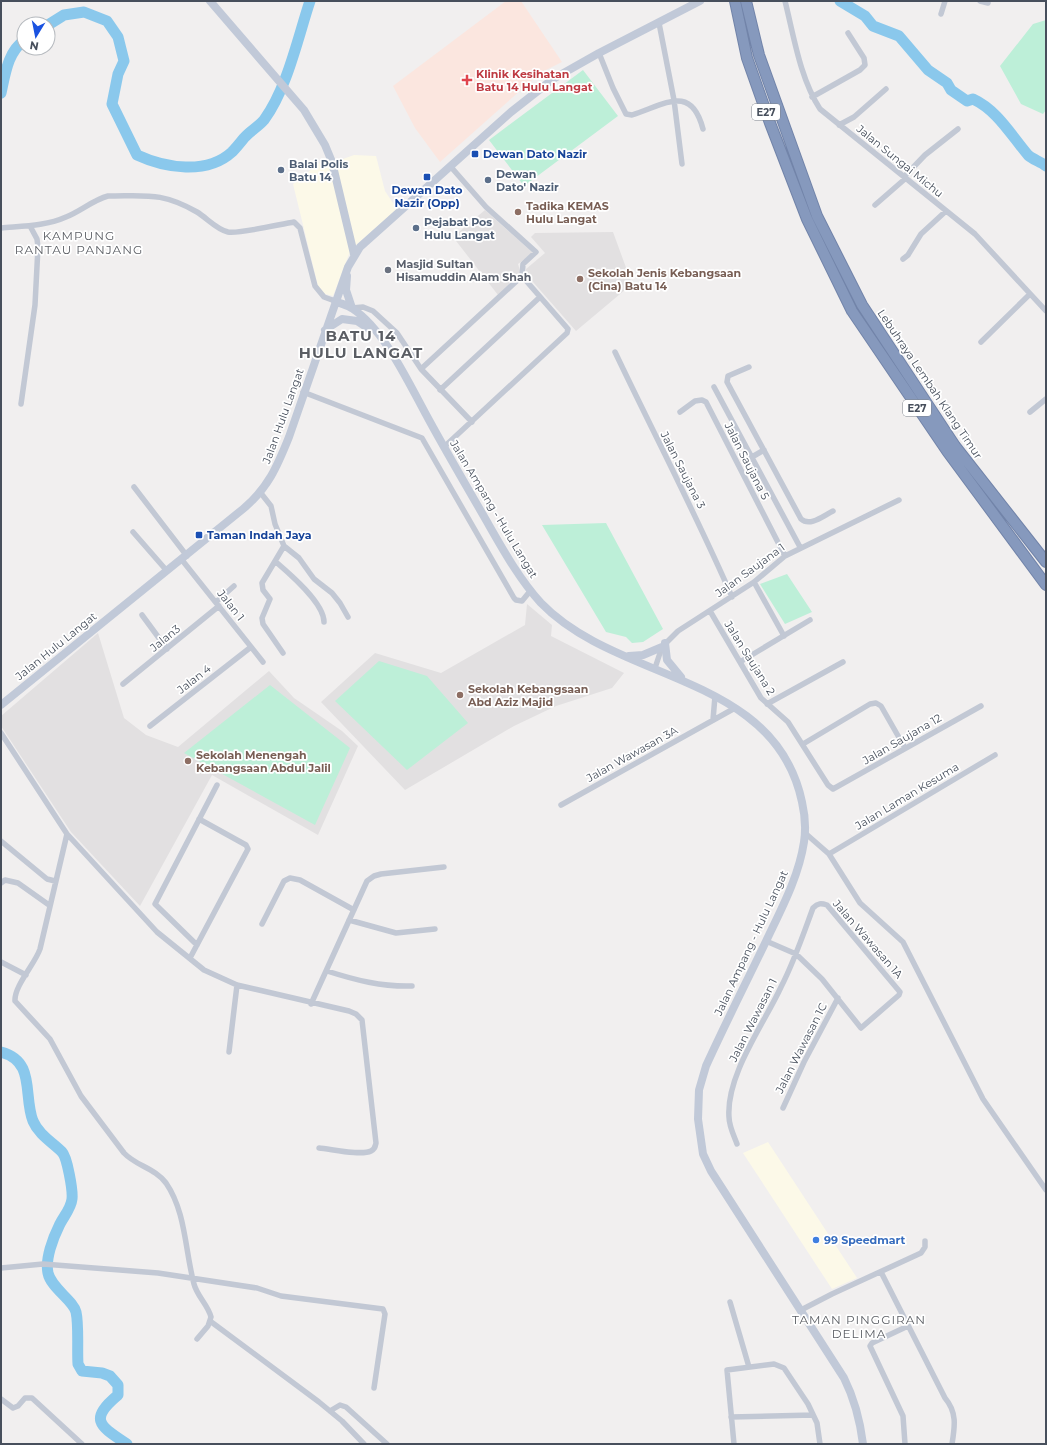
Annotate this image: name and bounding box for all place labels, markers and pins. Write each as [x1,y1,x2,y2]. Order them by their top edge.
place label: Klinik Kesihatan Batu 14 Hulu Langat [476,67,593,94]
marker: Klinik Kesihatan Batu 14 Hulu Langat [461,74,473,86]
place label: Dewan Dato Nazir [483,147,587,161]
marker: Dewan Dato Nazir [470,149,480,159]
place label: Balai Polis Batu 14 [289,157,348,184]
marker: Balai Polis Batu 14 [276,165,286,175]
place label: Dewan Dato' Nazir [496,167,559,194]
marker: Dewan Dato Nazir (Opp) [422,172,432,182]
marker: Dewan Dato' Nazir [483,175,493,185]
place label: Dewan Dato Nazir (Opp) [391,183,463,210]
place label: Tadika KEMAS Hulu Langat [526,199,609,226]
marker: Tadika KEMAS Hulu Langat [513,207,523,217]
place label: Pejabat Pos Hulu Langat [424,215,495,242]
marker: Pejabat Pos Hulu Langat [411,223,421,233]
place label: Masjid Sultan Hisamuddin Alam Shah [396,257,531,284]
marker: Masjid Sultan Hisamuddin Alam Shah [383,265,393,275]
place label: Sekolah Jenis Kebangsaan (Cina) Batu 14 [588,266,741,293]
marker: Sekolah Jenis Kebangsaan (Cina) Batu 14 [575,274,585,284]
place label: Taman Indah Jaya [207,528,312,542]
marker: Taman Indah Jaya [194,530,204,540]
place label: Sekolah Kebangsaan Abd Aziz Majid [467,682,588,709]
marker: Sekolah Kebangsaan Abd Aziz Majid [455,690,465,700]
place label: Sekolah Menengah Kebangsaan Abdul Jalil [196,748,331,775]
marker: Sekolah Menengah Kebangsaan Abdul Jalil [183,756,193,766]
place label: 99 Speedmart [824,1233,905,1247]
marker: 99 Speedmart [811,1235,821,1245]

